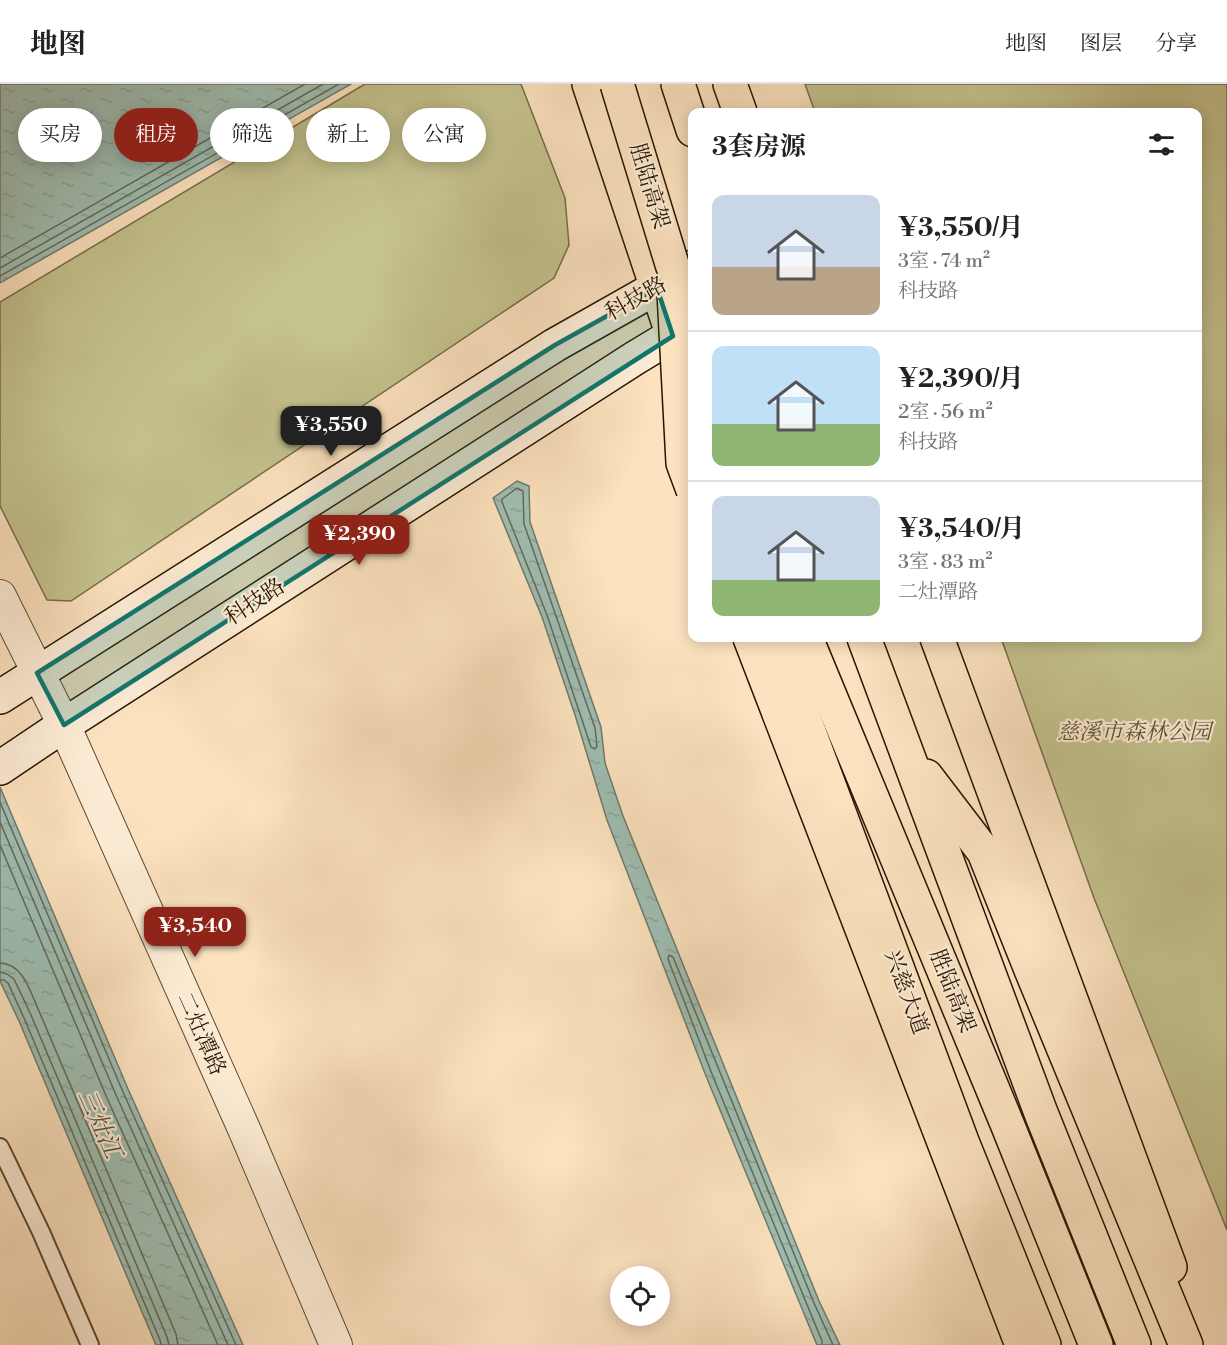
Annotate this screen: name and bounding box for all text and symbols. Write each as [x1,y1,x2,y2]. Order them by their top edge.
text: 地图 [30,27,86,62]
text: 地图 [1005,31,1047,57]
text: 图层 [1080,31,1122,57]
text: 分享 [1155,31,1197,57]
chip: 买房 [18,108,102,162]
chip: 租房 [114,108,198,162]
chip: 筛选 [210,108,294,162]
chip: 新上 [306,108,390,162]
chip: 公寓 [402,108,486,162]
icon: filters [1145,128,1178,161]
text: 3套房源 [712,131,806,163]
street label: 胜陆高架 [623,140,675,232]
text: ¥3,550/月 [898,212,1024,244]
icon: home [760,219,832,291]
text: 3室 · 74 m² [898,249,990,274]
street label: 科技路 [601,271,671,327]
text: 科技路 [898,279,958,304]
text: ¥2,390/月 [898,363,1024,395]
icon: home [760,370,832,442]
text: 2室 · 56 m² [898,400,993,425]
pin: ¥3,550 [282,406,380,457]
text: ¥3,550 [295,413,367,438]
text: 科技路 [898,430,958,455]
text: ¥3,540/月 [898,513,1025,545]
pin: ¥2,390 [310,515,408,566]
icon: home [760,520,832,592]
text: ¥2,390 [322,522,396,547]
text: 3室 · 83 m² [898,550,993,575]
street label: 科技路 [220,573,290,631]
text: 二灶潭路 [898,580,978,605]
park label: 慈溪市森林公园 [1057,719,1214,746]
pin: ¥3,540 [146,907,244,958]
text: ¥3,540 [158,914,232,939]
street label: 胜陆高架 [923,945,981,1037]
street label: 兴慈大道 [878,946,934,1038]
street label: 二灶潭路 [171,988,231,1080]
water label: 三灶江 [71,1085,129,1166]
map controls [610,1266,670,1326]
button: locate [610,1266,670,1326]

